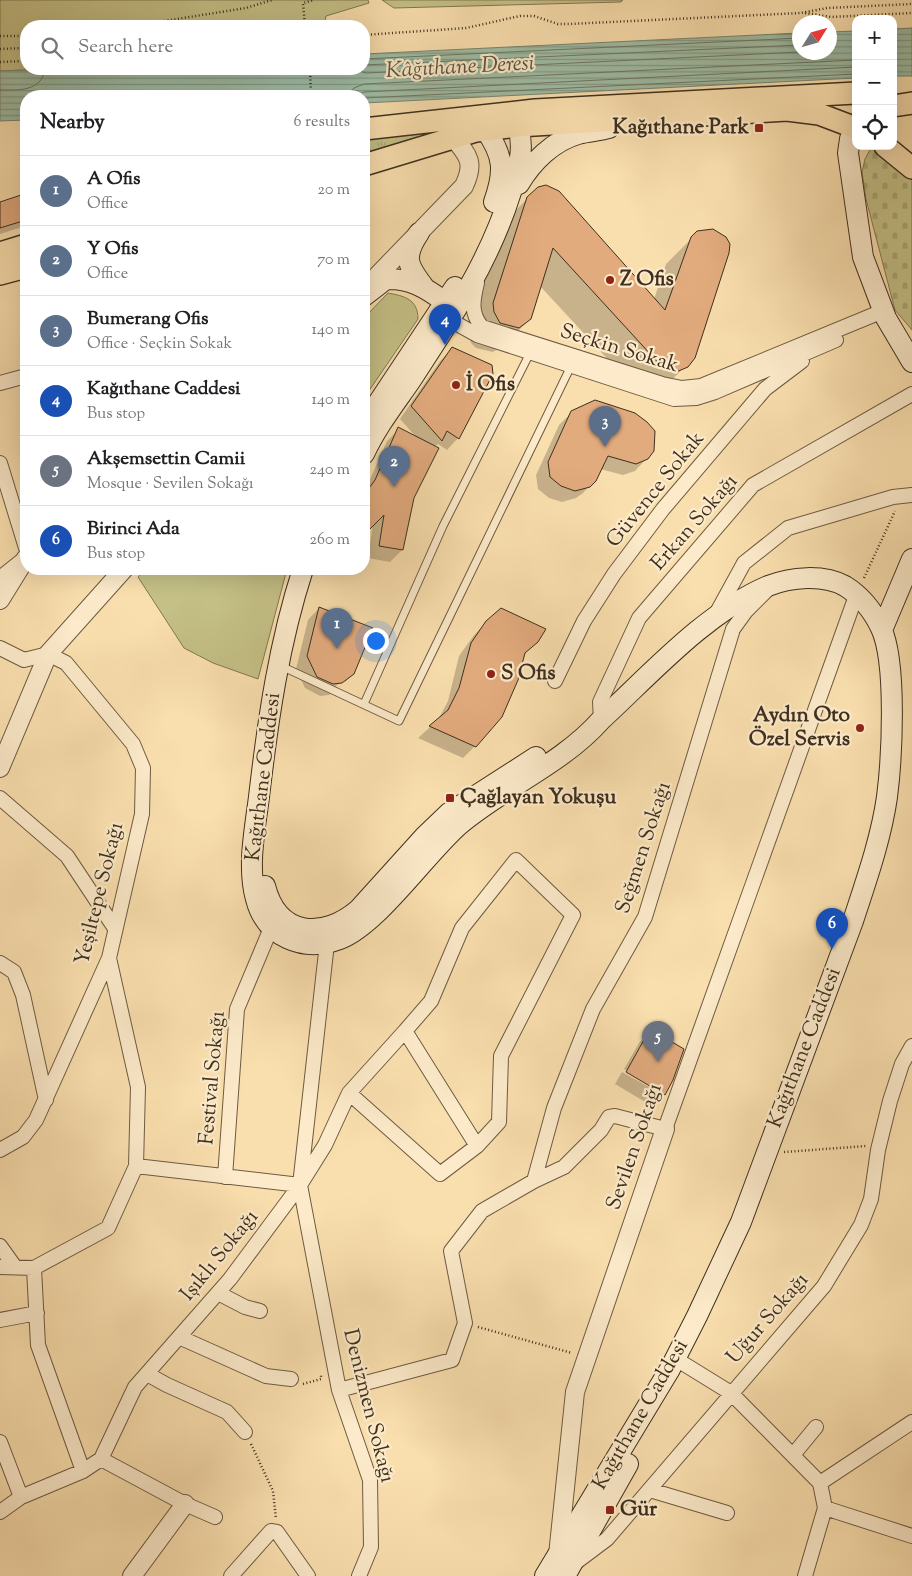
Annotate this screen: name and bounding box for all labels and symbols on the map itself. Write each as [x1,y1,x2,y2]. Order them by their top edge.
north arrow [792,15,837,60]
water label: Kâğıthane Deresi [385,48,535,88]
place label: Kağıthane Park [613,113,750,143]
marker: Kağıthane Park [753,122,765,134]
place label: Z Ofis [620,265,674,295]
marker: Z Ofis [604,274,616,286]
pin: 4 [429,304,461,345]
street label: Seçkin Sokak [556,317,682,381]
place label: İ Ofis [466,370,515,400]
marker: İ Ofis [450,379,462,391]
pin: 3 [589,406,621,447]
street label: Güvence Sokak [600,425,713,555]
pin: 2 [378,446,410,487]
street label: Erkan Sokağı [645,468,746,578]
pin: 1 [321,608,353,649]
your location [363,628,389,654]
place label: S Ofis [501,659,556,689]
marker: S Ofis [485,668,497,680]
street label: Kağıthane Caddesi [239,691,289,863]
place label: Aydın Oto Özel Servis [749,701,851,755]
marker: Aydın Oto Özel Servis [854,722,866,734]
street label: Seğmen Sokağı [609,778,679,918]
place label: Çağlayan Yokuşu [460,783,617,813]
marker: Çağlayan Yokuşu [444,792,456,804]
street label: Yeşiltepe Sokağı [68,819,132,969]
pin: 6 [816,908,848,949]
street label: Kağıthane Caddesi [761,963,849,1133]
street label: Festival Sokağı [192,1010,234,1146]
pin: 5 [642,1021,674,1062]
street label: Sevilen Sokağı [599,1080,671,1214]
street label: Işıklı Sokağı [174,1204,266,1308]
street label: Uğur Sokağı [720,1267,816,1371]
street label: Denizmen Sokağı [334,1326,402,1486]
street label: Kağıthane Caddesi [586,1334,696,1496]
place label: Gür [620,1495,657,1525]
marker: Gür [604,1504,616,1516]

